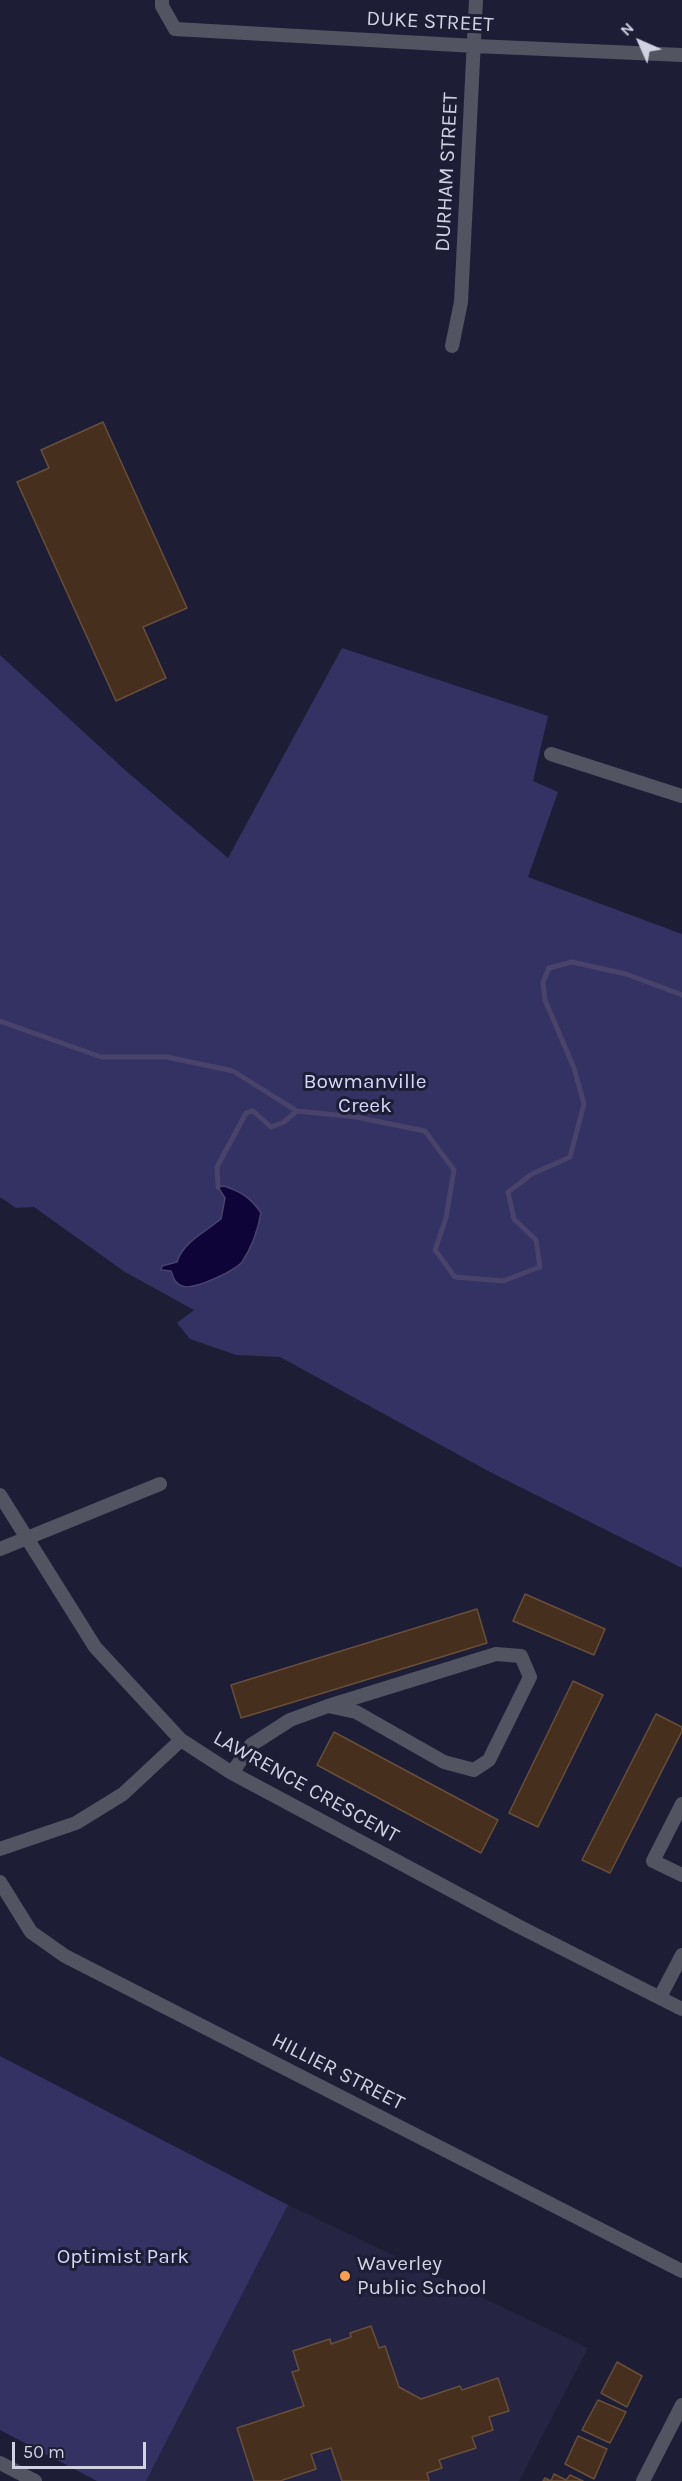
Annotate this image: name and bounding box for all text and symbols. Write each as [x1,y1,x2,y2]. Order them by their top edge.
street label: DUKE STREET [366,6,494,38]
north arrow [610,12,670,72]
text: N [616,18,638,40]
street label: DURHAM STREET [430,92,464,252]
park label: Bowmanville Creek [304,1069,426,1119]
street label: LAWRENCE CRESCENT [209,1725,403,1849]
street label: HILLIER STREET [268,2028,408,2116]
park label: Optimist Park [57,2244,189,2270]
place label: Waverley Public School [357,2251,487,2301]
marker: Waverley Public School [338,2269,352,2283]
scale bar [15,2430,148,2468]
text: 50 m [23,2441,65,2463]

